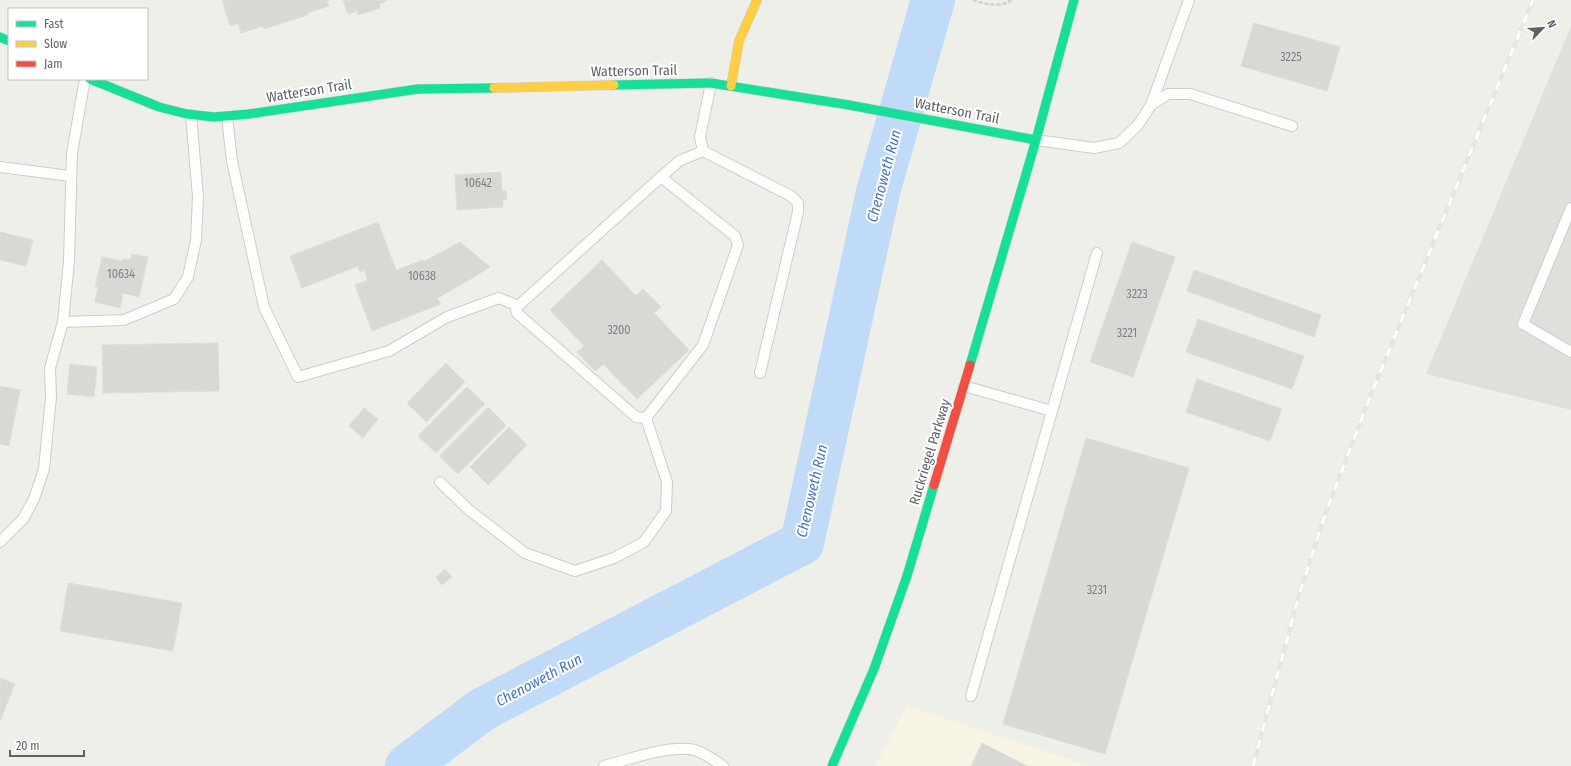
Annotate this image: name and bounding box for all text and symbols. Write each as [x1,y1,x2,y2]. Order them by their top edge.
legend [8,8,148,80]
north arrow [1523,8,1563,48]
text: Fast [44,17,63,31]
text: N [1544,18,1559,30]
text: Slow [44,37,67,51]
house number: 3225 [1280,50,1302,64]
text: Jam [44,57,62,71]
street label: Watterson Trail [591,62,677,80]
street label: Watterson Trail [265,76,353,106]
street label: Watterson Trail [913,94,1001,128]
water label: Chenoweth Run [863,128,905,224]
house number: 10642 [464,176,492,190]
house number: 10634 [107,267,135,281]
house number: 10638 [408,269,436,283]
house number: 3223 [1126,287,1148,301]
house number: 3200 [607,323,631,337]
house number: 3221 [1117,326,1137,340]
street label: Ruckriegel Parkway [906,396,954,507]
water label: Chenoweth Run [793,443,831,539]
house number: 3231 [1087,583,1107,597]
water label: Chenoweth Run [493,650,585,710]
scale bar [10,732,84,758]
text: 20 m [16,739,40,753]

